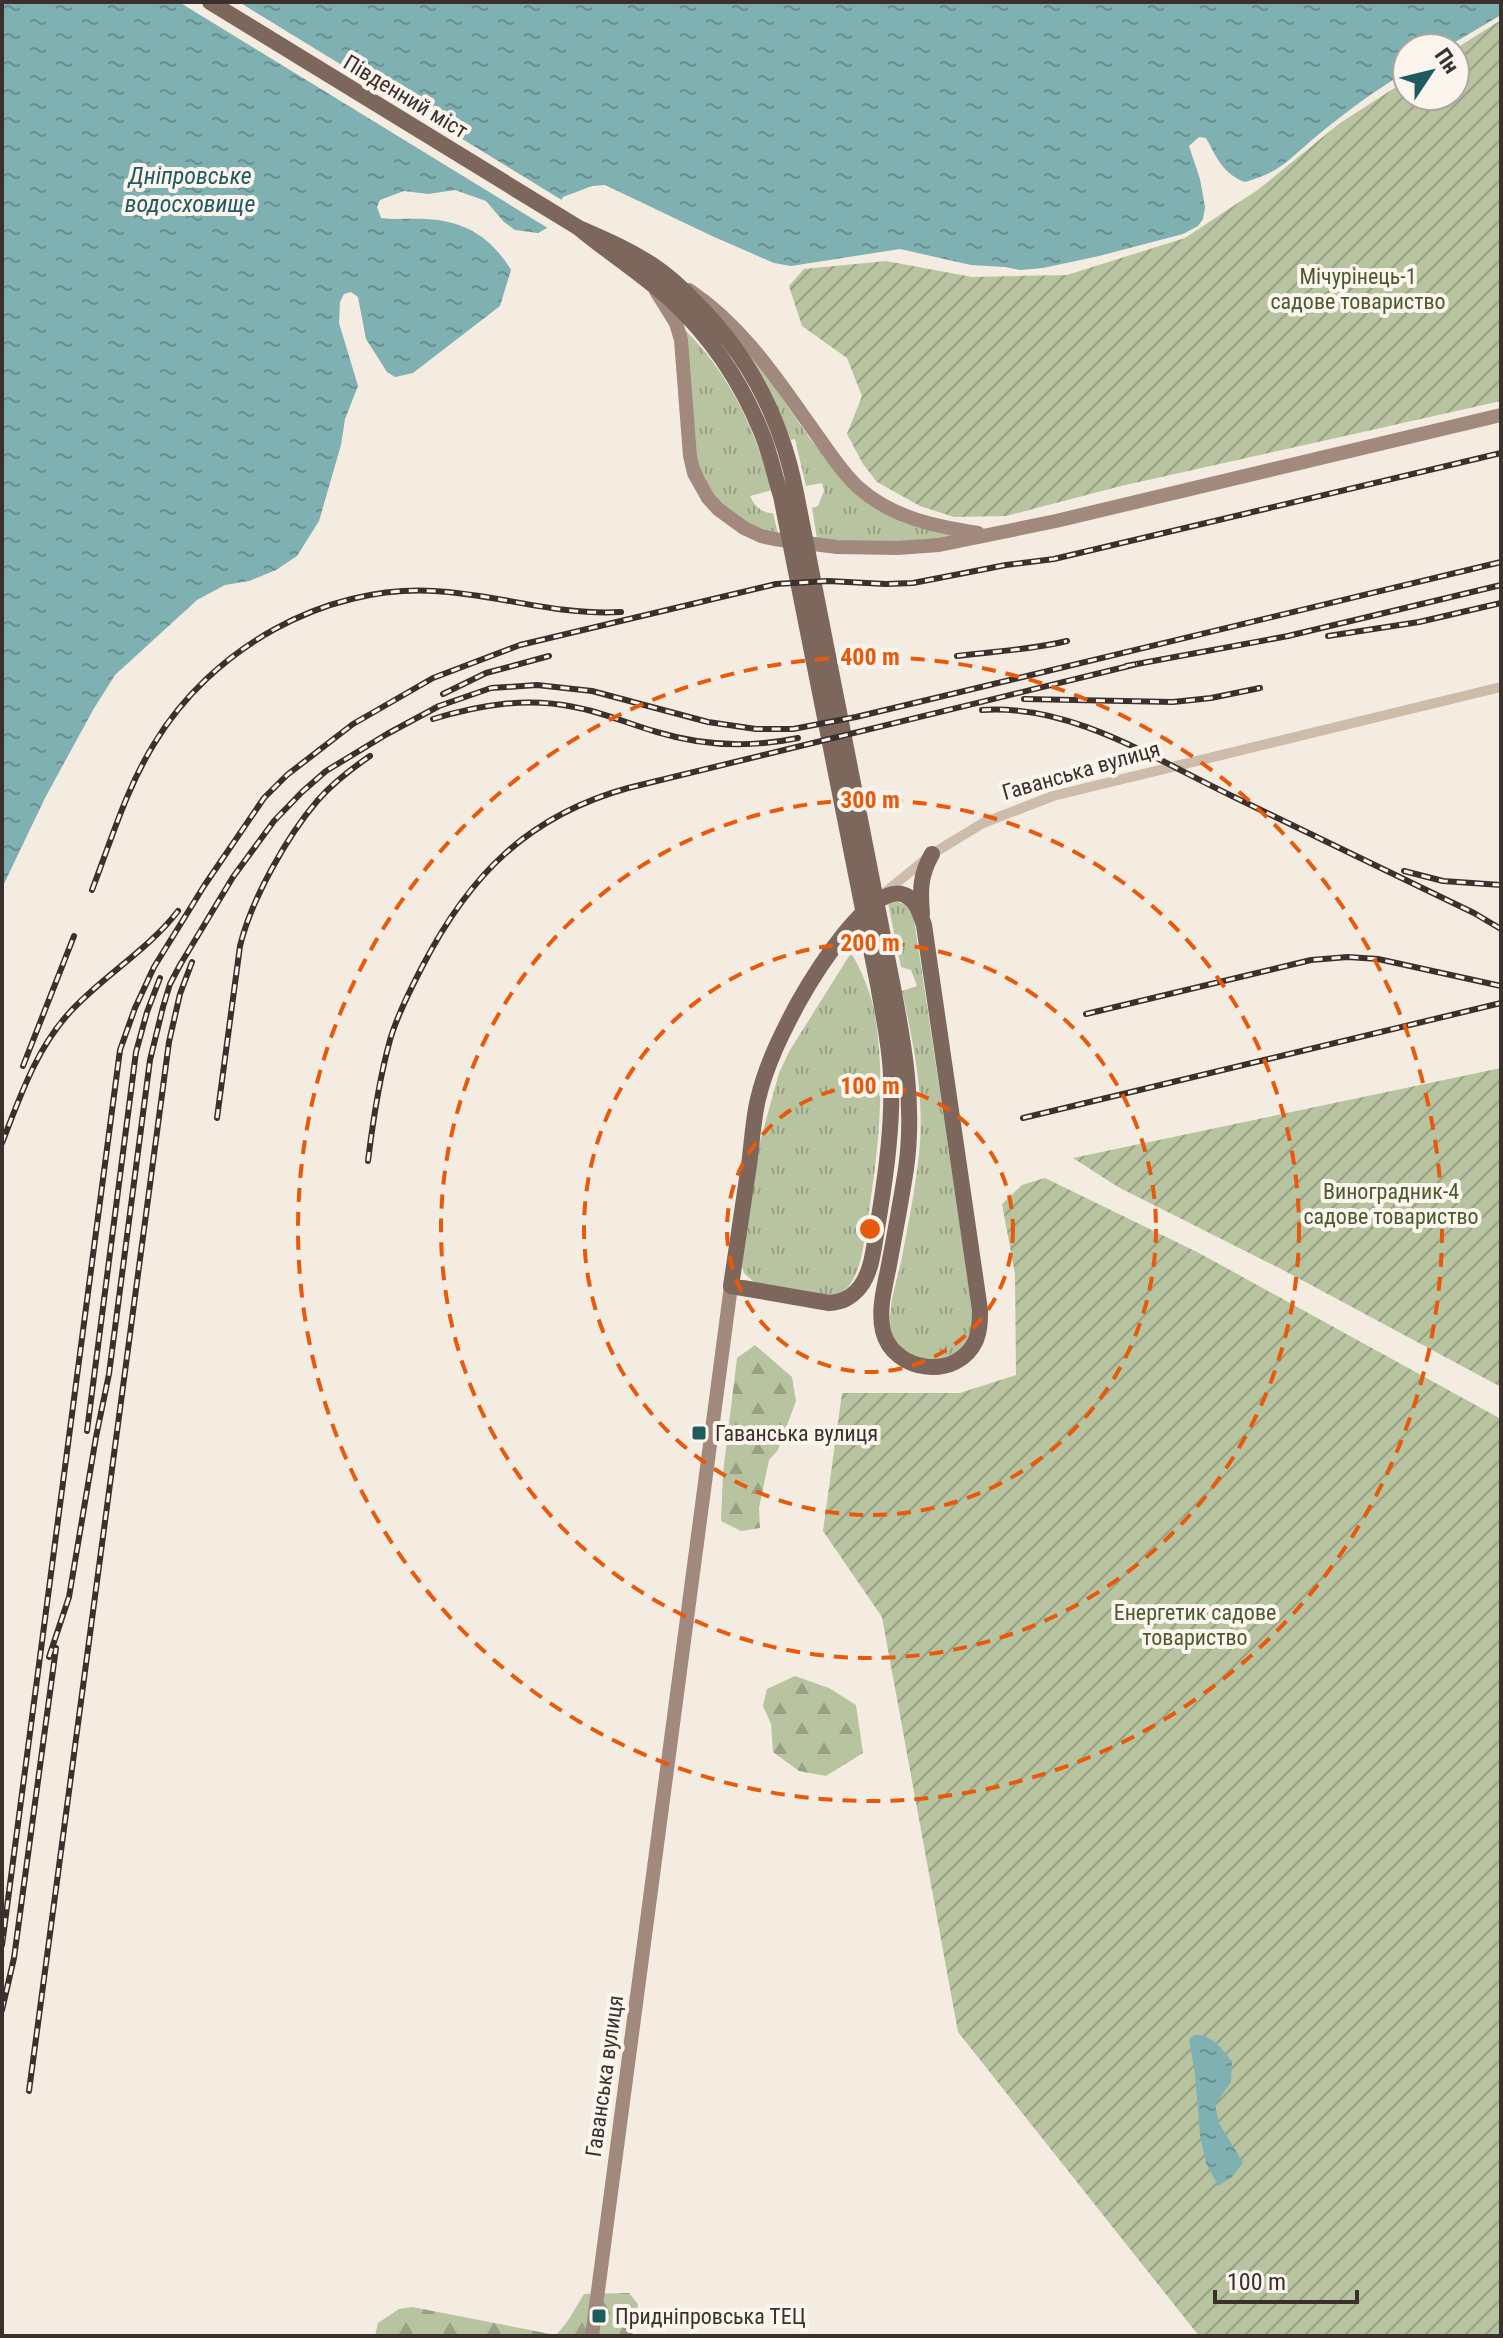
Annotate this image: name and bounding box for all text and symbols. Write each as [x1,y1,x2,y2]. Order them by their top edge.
north arrow [1391,32,1471,112]
text: Пн [1430,44,1464,78]
street label: Південний міст [339,50,472,143]
water label: Дніпровське водосховище [125,162,255,218]
park label: Мічурінець-1 садове товариство [1270,264,1446,314]
text: 400 m [840,643,900,671]
street label: Гаванська вулиця [999,736,1163,805]
text: 300 m [840,786,900,814]
text: 200 m [840,929,900,957]
text: 100 m [840,1072,900,1100]
park label: Виноградник-4 садове товариство [1303,1179,1479,1229]
centre of rings [856,1215,884,1243]
place label: Гаванська вулиця [715,1421,878,1446]
marker: Гаванська вулиця [690,1424,708,1442]
park label: Енергетик садове товариство [1114,1600,1276,1650]
street label: Гаванська вулиця [581,1994,628,2159]
scale bar [1215,2254,1357,2304]
text: 100 m [1227,2268,1286,2296]
place label: Придніпровська ТЕЦ [615,2304,806,2329]
marker: Придніпровська ТЕЦ [590,2307,608,2325]

